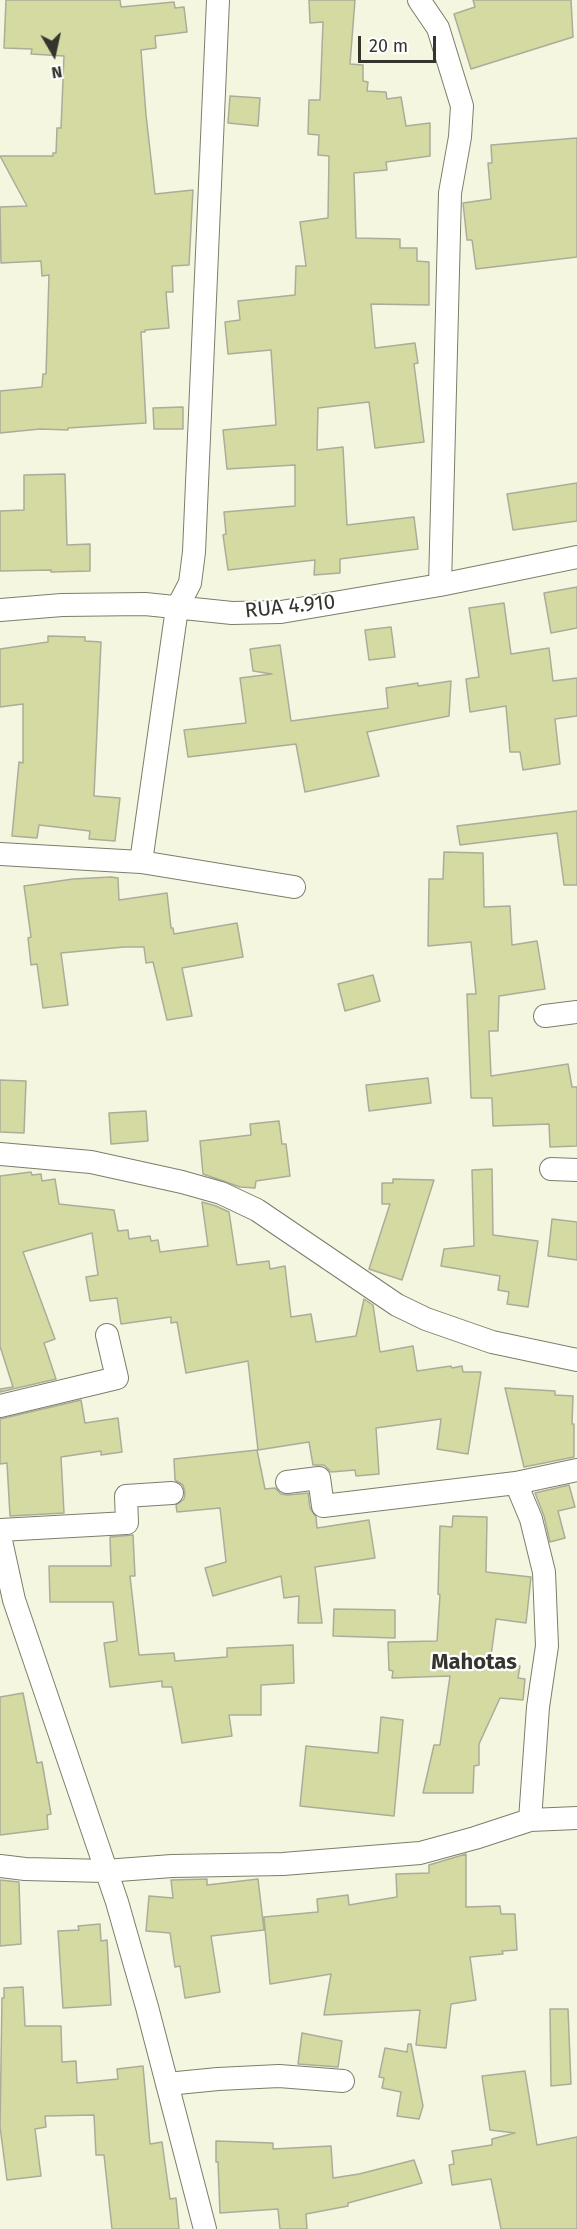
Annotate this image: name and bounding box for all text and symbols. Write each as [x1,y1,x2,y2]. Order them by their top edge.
north arrow [24,24,84,84]
scale bar [361,24,439,62]
text: 20 m [369,35,408,57]
text: N [50,62,64,82]
street label: RUA 4.910 [243,590,337,624]
district label: Mahotas [431,1650,517,1676]

